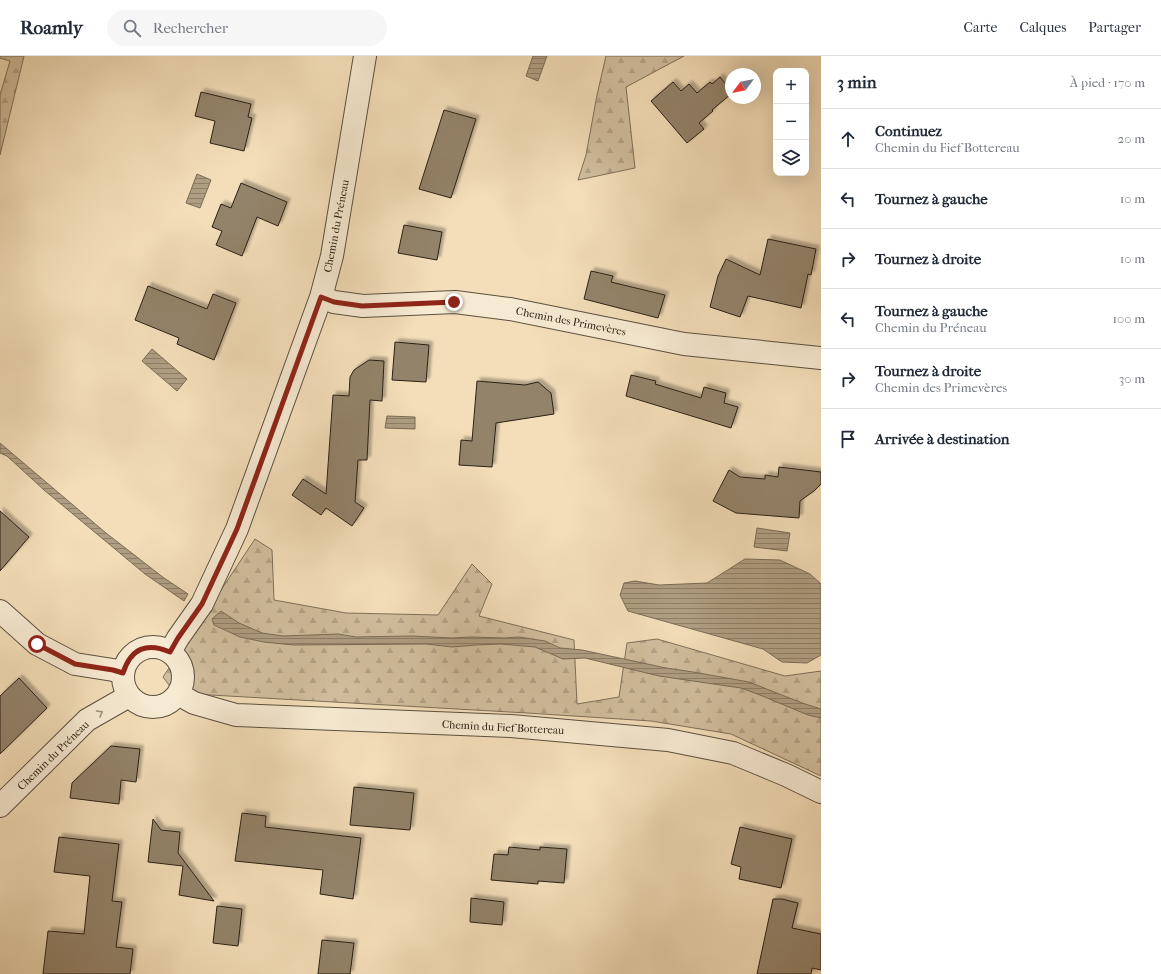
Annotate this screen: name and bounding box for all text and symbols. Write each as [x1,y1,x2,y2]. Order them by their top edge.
search box [107,10,387,46]
text: Roamly [20,17,83,39]
icon: search [121,17,143,39]
text: Rechercher [153,19,228,37]
text: Carte [964,19,997,36]
text: Calques [1019,19,1066,36]
text: Partager [1088,19,1141,36]
north arrow [725,68,761,104]
map controls [773,68,809,176]
button: + [773,68,809,104]
text: 3 min [837,72,877,92]
text: À pied · 170 m [1070,75,1145,90]
button: − [773,104,809,140]
text: Continuez [875,122,942,140]
icon: ahead [837,128,859,150]
text: 20 m [1118,131,1145,146]
button: layers [773,140,809,176]
text: Chemin du Fief Bottereau [875,140,1020,155]
street label: Chemin du Préneau [321,178,352,274]
icon: left [837,188,859,210]
text: Tournez à gauche [875,190,988,208]
text: 10 m [1120,191,1145,206]
icon: right [837,248,859,270]
text: Tournez à droite [875,250,981,268]
text: 10 m [1120,251,1145,266]
route end [445,293,463,311]
text: Tournez à gauche [875,302,988,320]
street label: Chemin des Primevères [515,304,627,339]
icon: left [837,308,859,330]
text: 100 m [1112,311,1145,326]
text: Chemin du Préneau [875,320,987,335]
text: Tournez à droite [875,362,981,380]
icon: right [837,368,859,390]
text: 30 m [1119,371,1145,386]
text: Chemin des Primevères [875,380,1007,395]
icon: arrive [837,428,859,450]
text: Arrivée à destination [875,430,1010,448]
route start [28,635,46,653]
one-way arrow [96,710,103,717]
street label: Chemin du Préneau [15,717,92,793]
street label: Chemin du Fief Bottereau [441,718,565,737]

